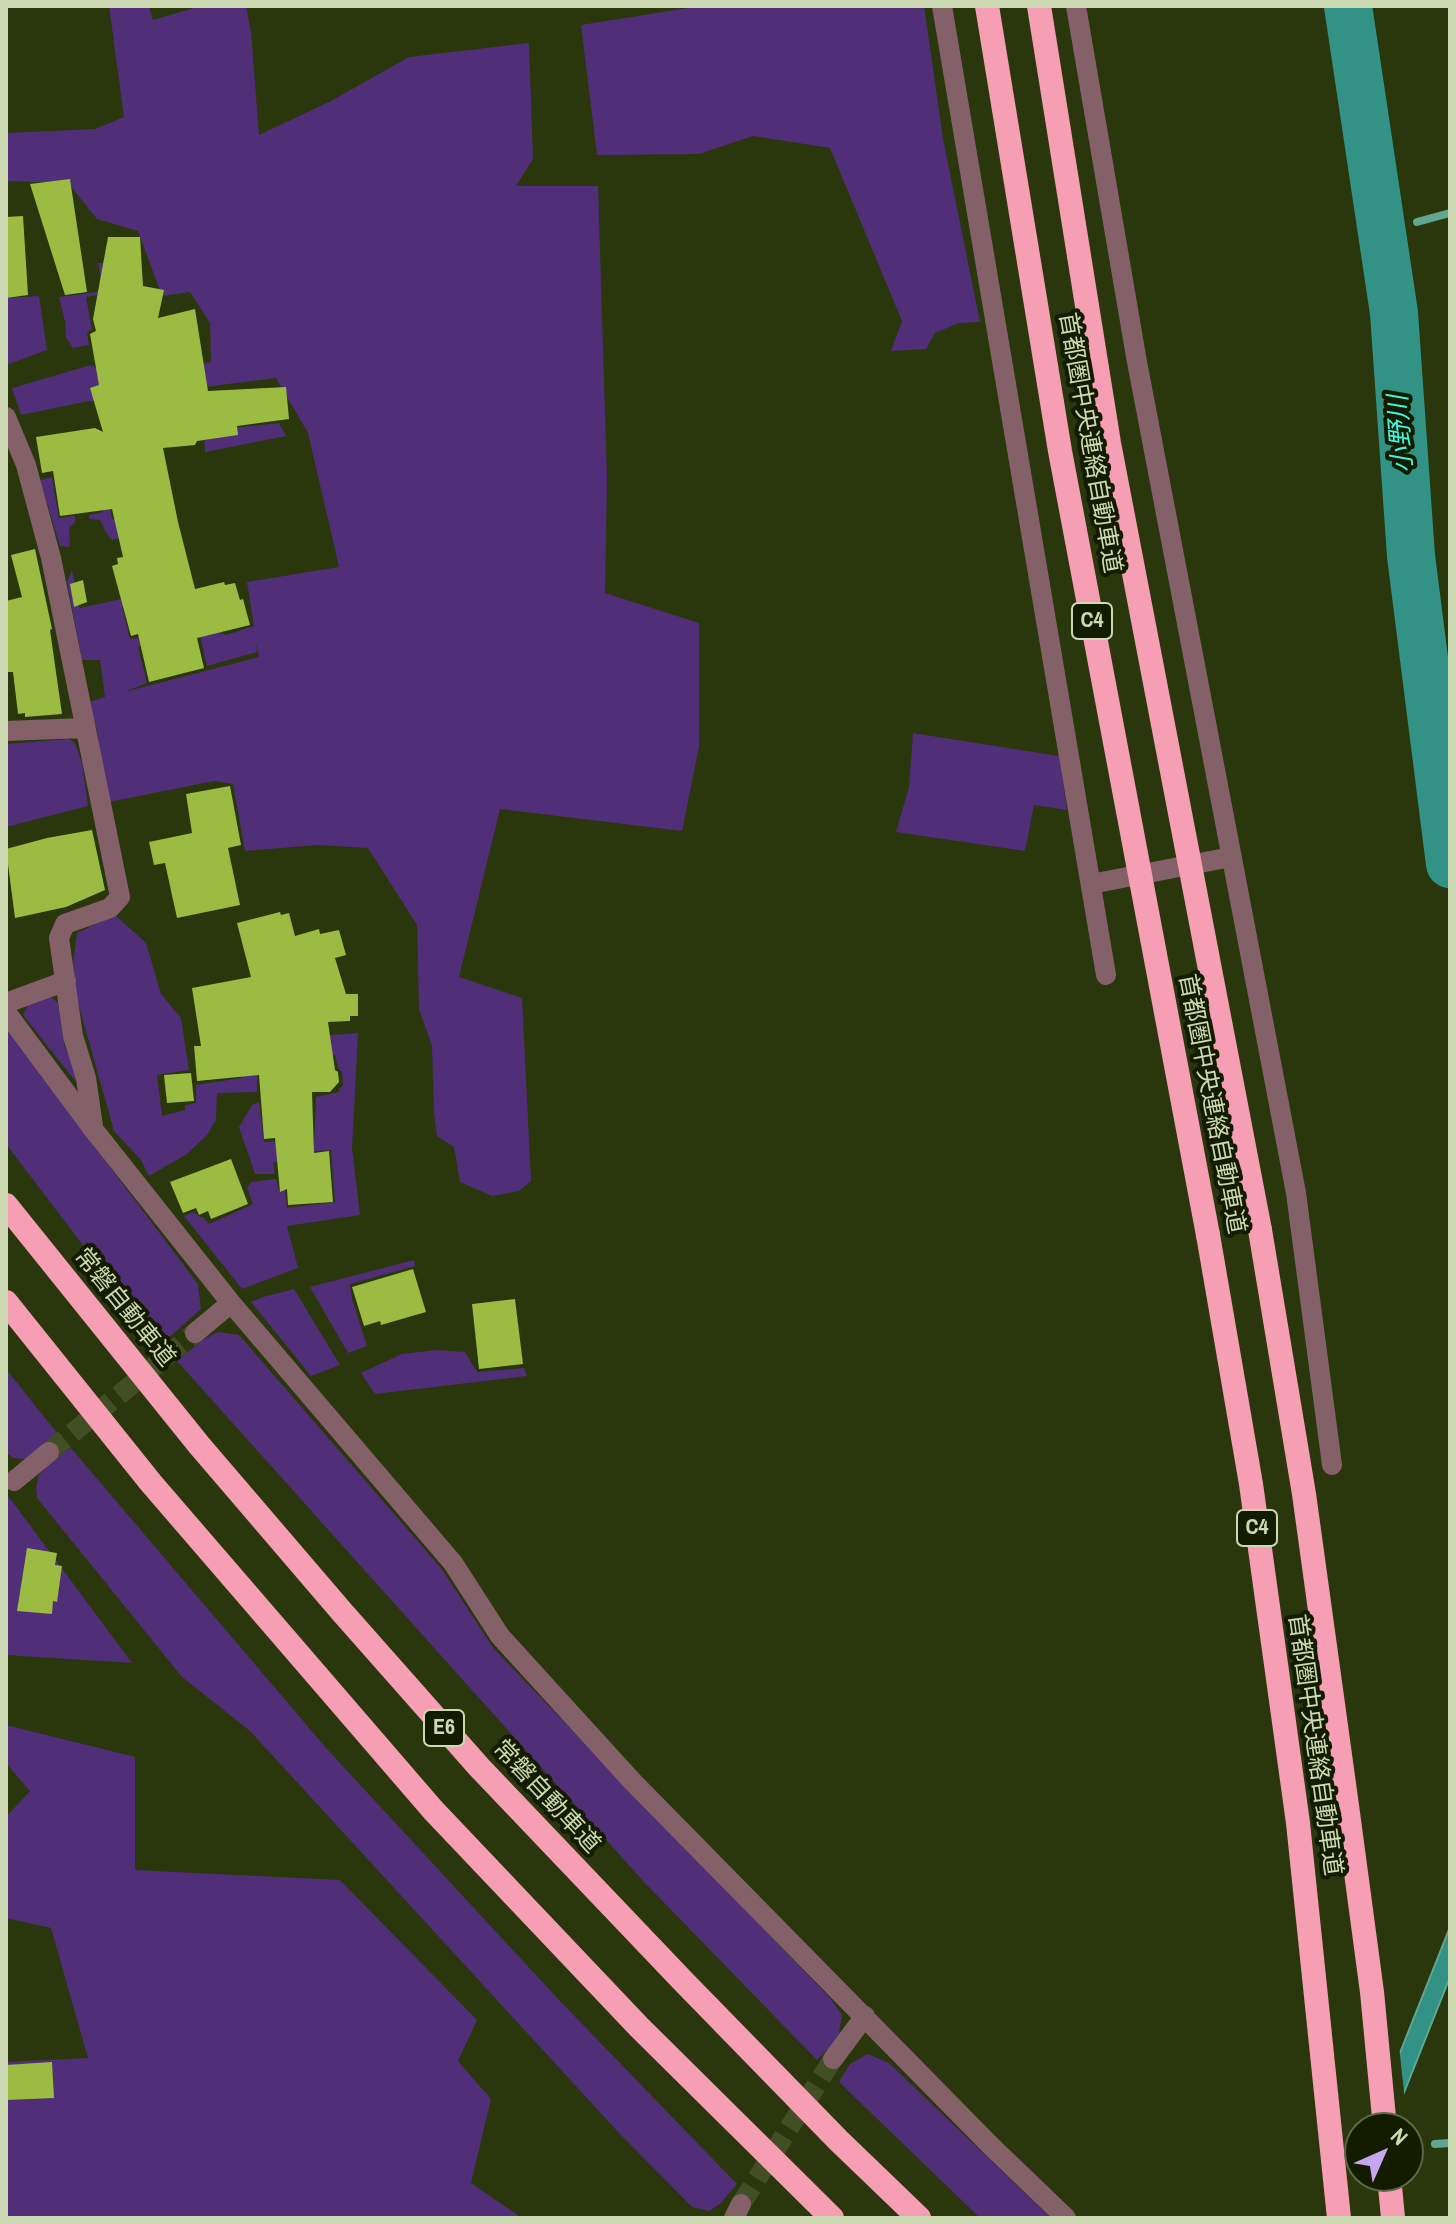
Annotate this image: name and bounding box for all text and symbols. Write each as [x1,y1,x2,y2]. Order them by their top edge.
street label: 首都圏中央連絡自動車道 [1052,311,1126,575]
water label: 小野川 [1384,394,1420,474]
road number: C4 [1072,603,1112,639]
street label: 首都圏中央連絡自動車道 [1172,972,1250,1236]
street label: 常磐自動車道 [67,1243,181,1373]
road number: C4 [1237,1510,1277,1546]
street label: 首都圏中央連絡自動車道 [1281,1612,1347,1878]
road number: E6 [424,1710,464,1746]
street label: 常磐自動車道 [486,1735,606,1859]
north arrow [1344,2112,1424,2192]
text: N [1384,2121,1415,2152]

